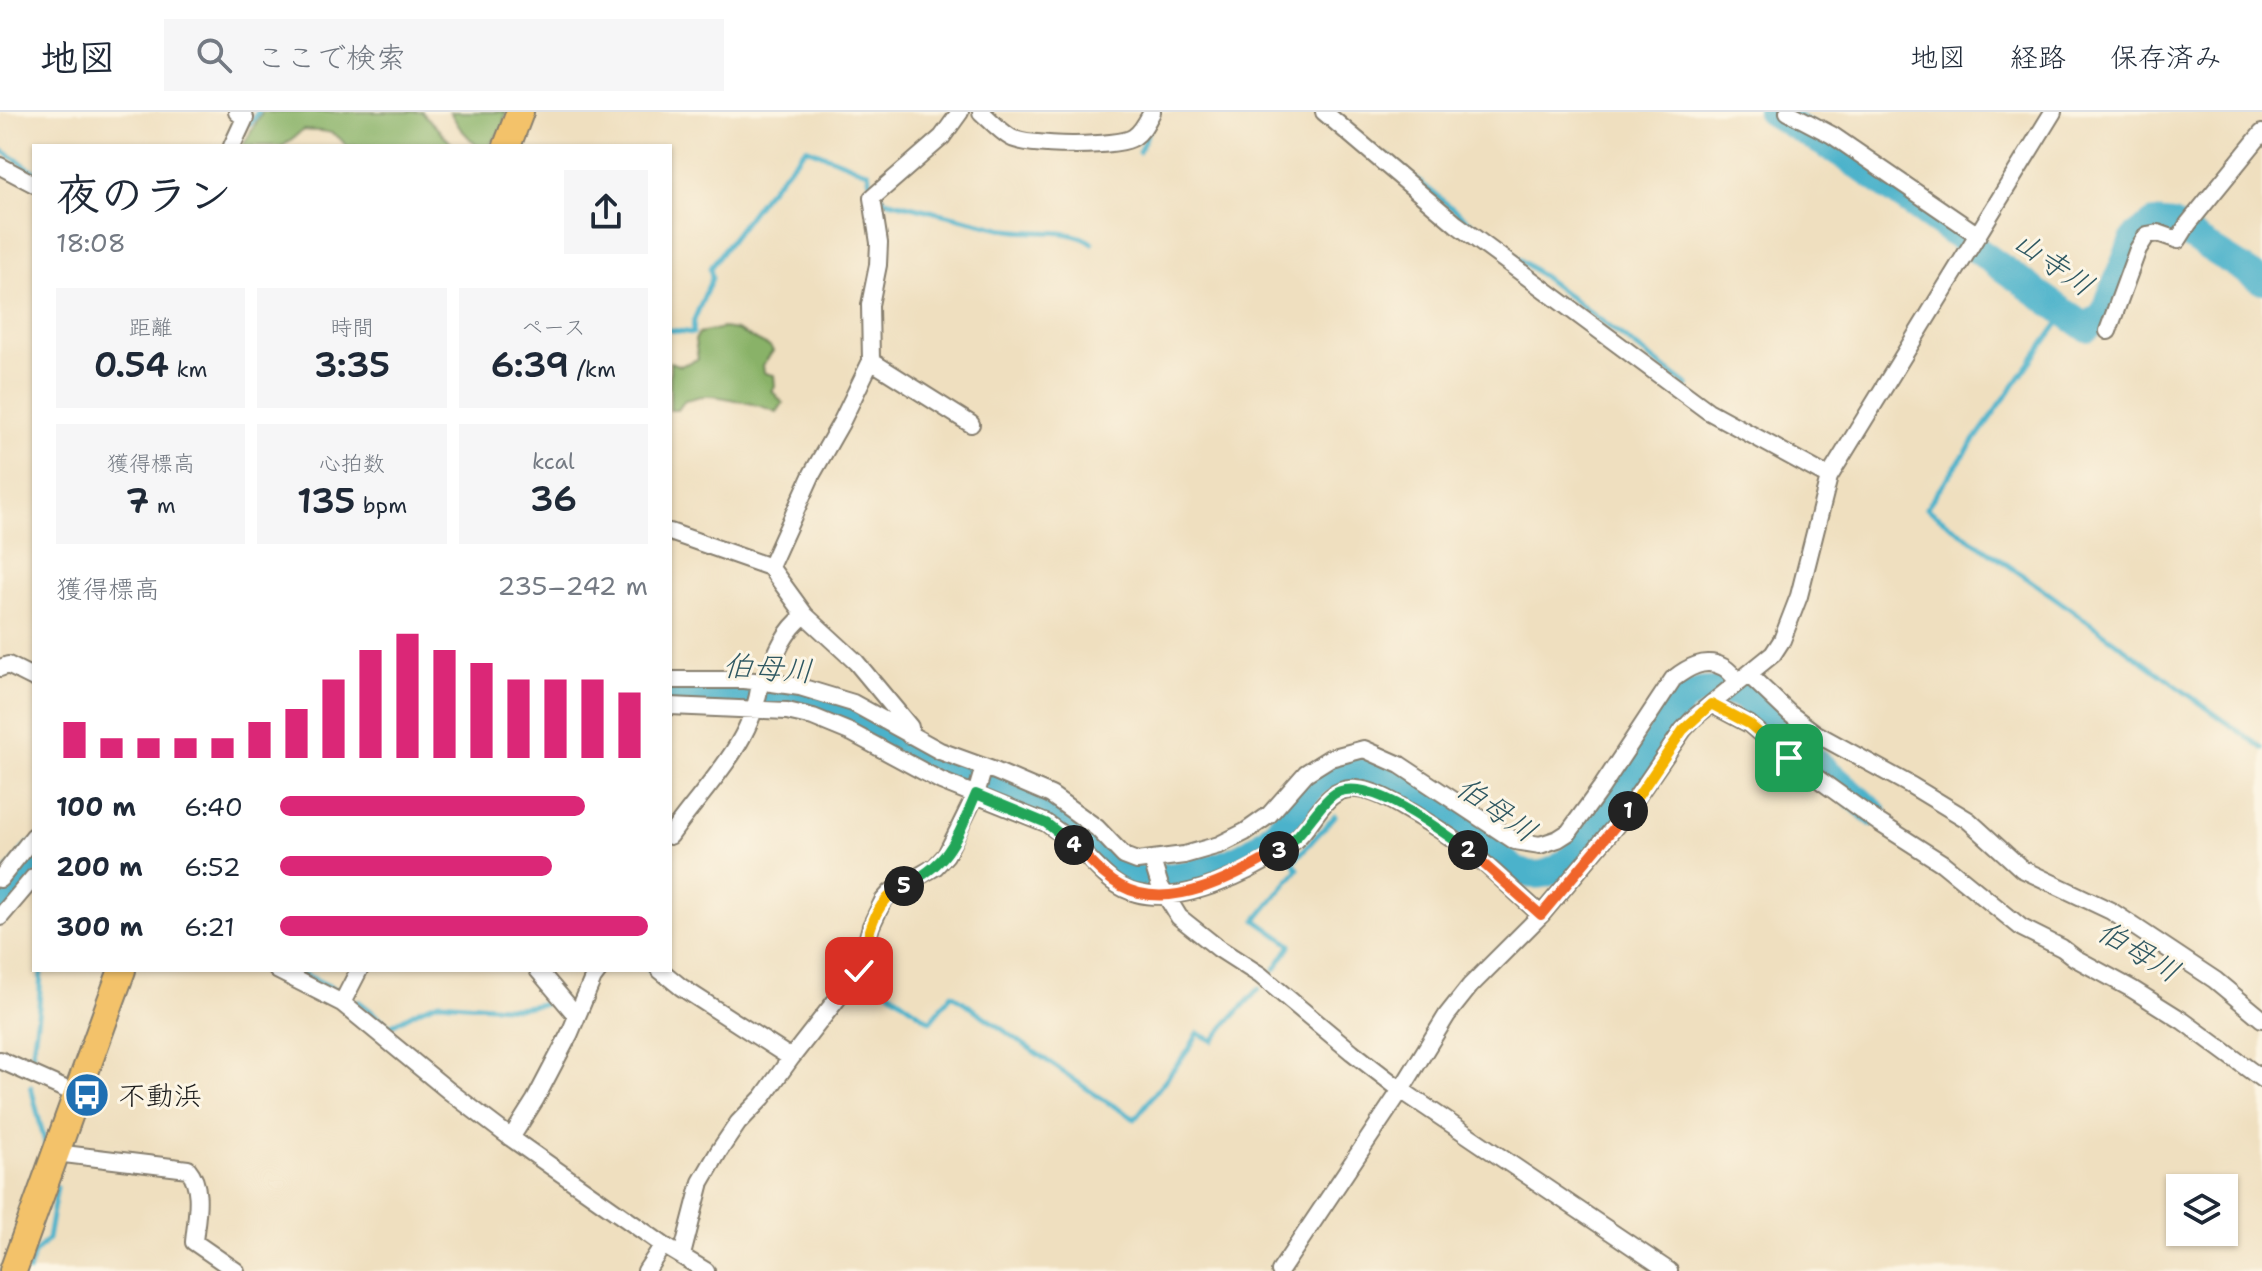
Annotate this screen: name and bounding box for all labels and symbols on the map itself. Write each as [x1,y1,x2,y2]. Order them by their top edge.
water label: 山寺川 [2005,220,2103,306]
water label: 伯母川 [722,644,814,692]
pin [1755,724,1823,792]
water label: 伯母川 [1448,766,1546,852]
pin: 1 [1608,791,1648,831]
pin: 4 [1054,825,1094,865]
pin: 2 [1448,830,1488,870]
pin: 3 [1259,831,1299,871]
pin: 5 [884,866,924,906]
water label: 伯母川 [2090,910,2188,992]
pin [825,937,893,1005]
bus stop icon: 不動浜 [63,1071,111,1119]
place label: 不動浜 [118,1076,202,1114]

